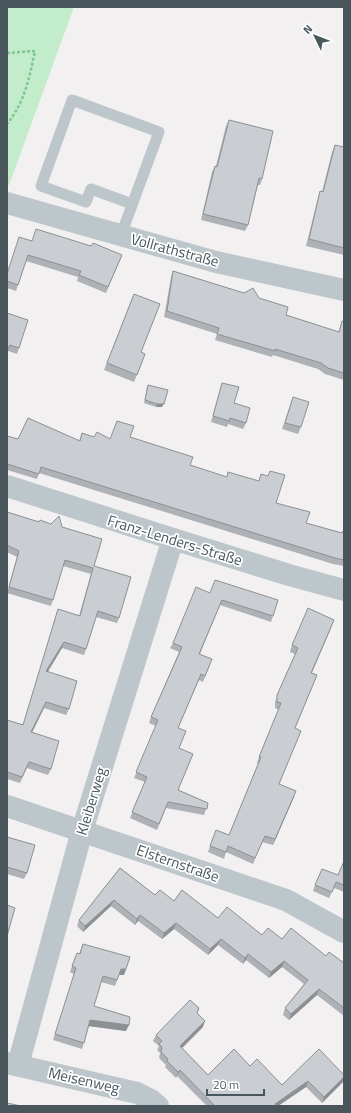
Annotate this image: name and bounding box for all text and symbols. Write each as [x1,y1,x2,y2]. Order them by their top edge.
north arrow [295,16,335,56]
text: N [299,21,316,37]
street label: Vollrathstraße [128,227,222,273]
street label: Franz-Lenders-Straße [105,509,245,571]
street label: Kleiberweg [70,764,112,838]
street label: Elsternstraße [134,838,222,888]
street label: Meisenweg [46,1061,122,1099]
scale bar [207,1071,264,1097]
text: 20 m [213,1075,239,1094]

